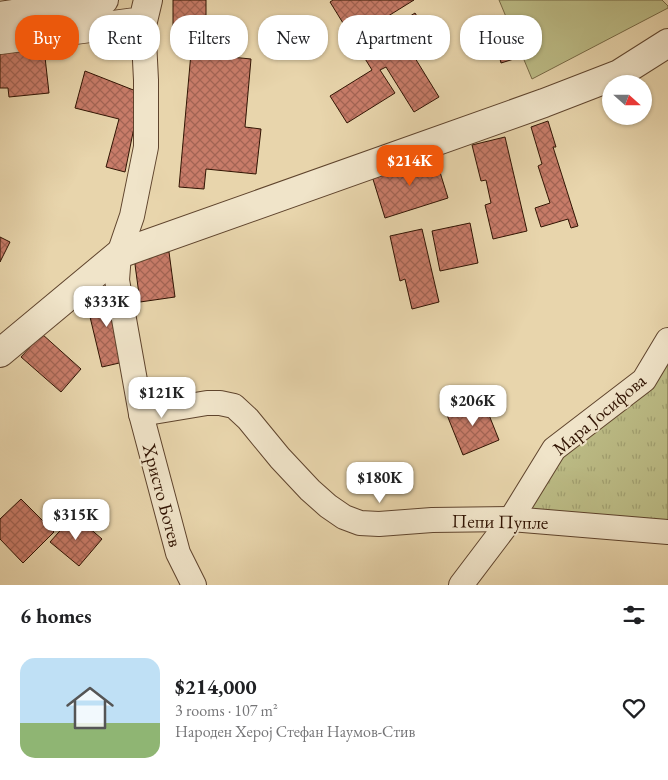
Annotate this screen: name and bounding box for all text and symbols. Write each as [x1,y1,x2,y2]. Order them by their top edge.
chip: Buy [15,15,79,60]
chip: Rent [89,15,160,60]
chip: Filters [170,15,248,60]
chip: New [258,15,328,60]
chip: Apartment [338,15,450,60]
chip: House [460,15,542,60]
north arrow [602,75,652,125]
map controls [602,75,652,125]
pin: $214K [375,144,445,187]
text: $214K [388,150,432,171]
pin: $333K [72,286,142,328]
text: $333K [85,291,129,312]
street label: Мара Јосифова [547,368,652,461]
pin: $121K [127,376,197,419]
text: $121K [140,382,184,403]
pin: $206K [438,384,508,427]
text: $206K [451,390,495,411]
street label: Христо Ботев [136,440,188,549]
pin: $180K [345,462,415,504]
text: $180K [358,467,402,488]
pin: $315K [41,498,111,541]
text: $315K [54,504,98,525]
street label: Пепи Пупле [451,508,549,535]
icon: filters [620,601,648,629]
text: 6 homes [20,602,92,629]
text: $214,000 [175,673,257,700]
icon: home [60,678,120,738]
icon: heart [620,694,648,722]
text: 3 rooms · 107 m² [175,700,278,721]
text: Народен Херој Стефан Наумов-Стив [175,721,415,742]

